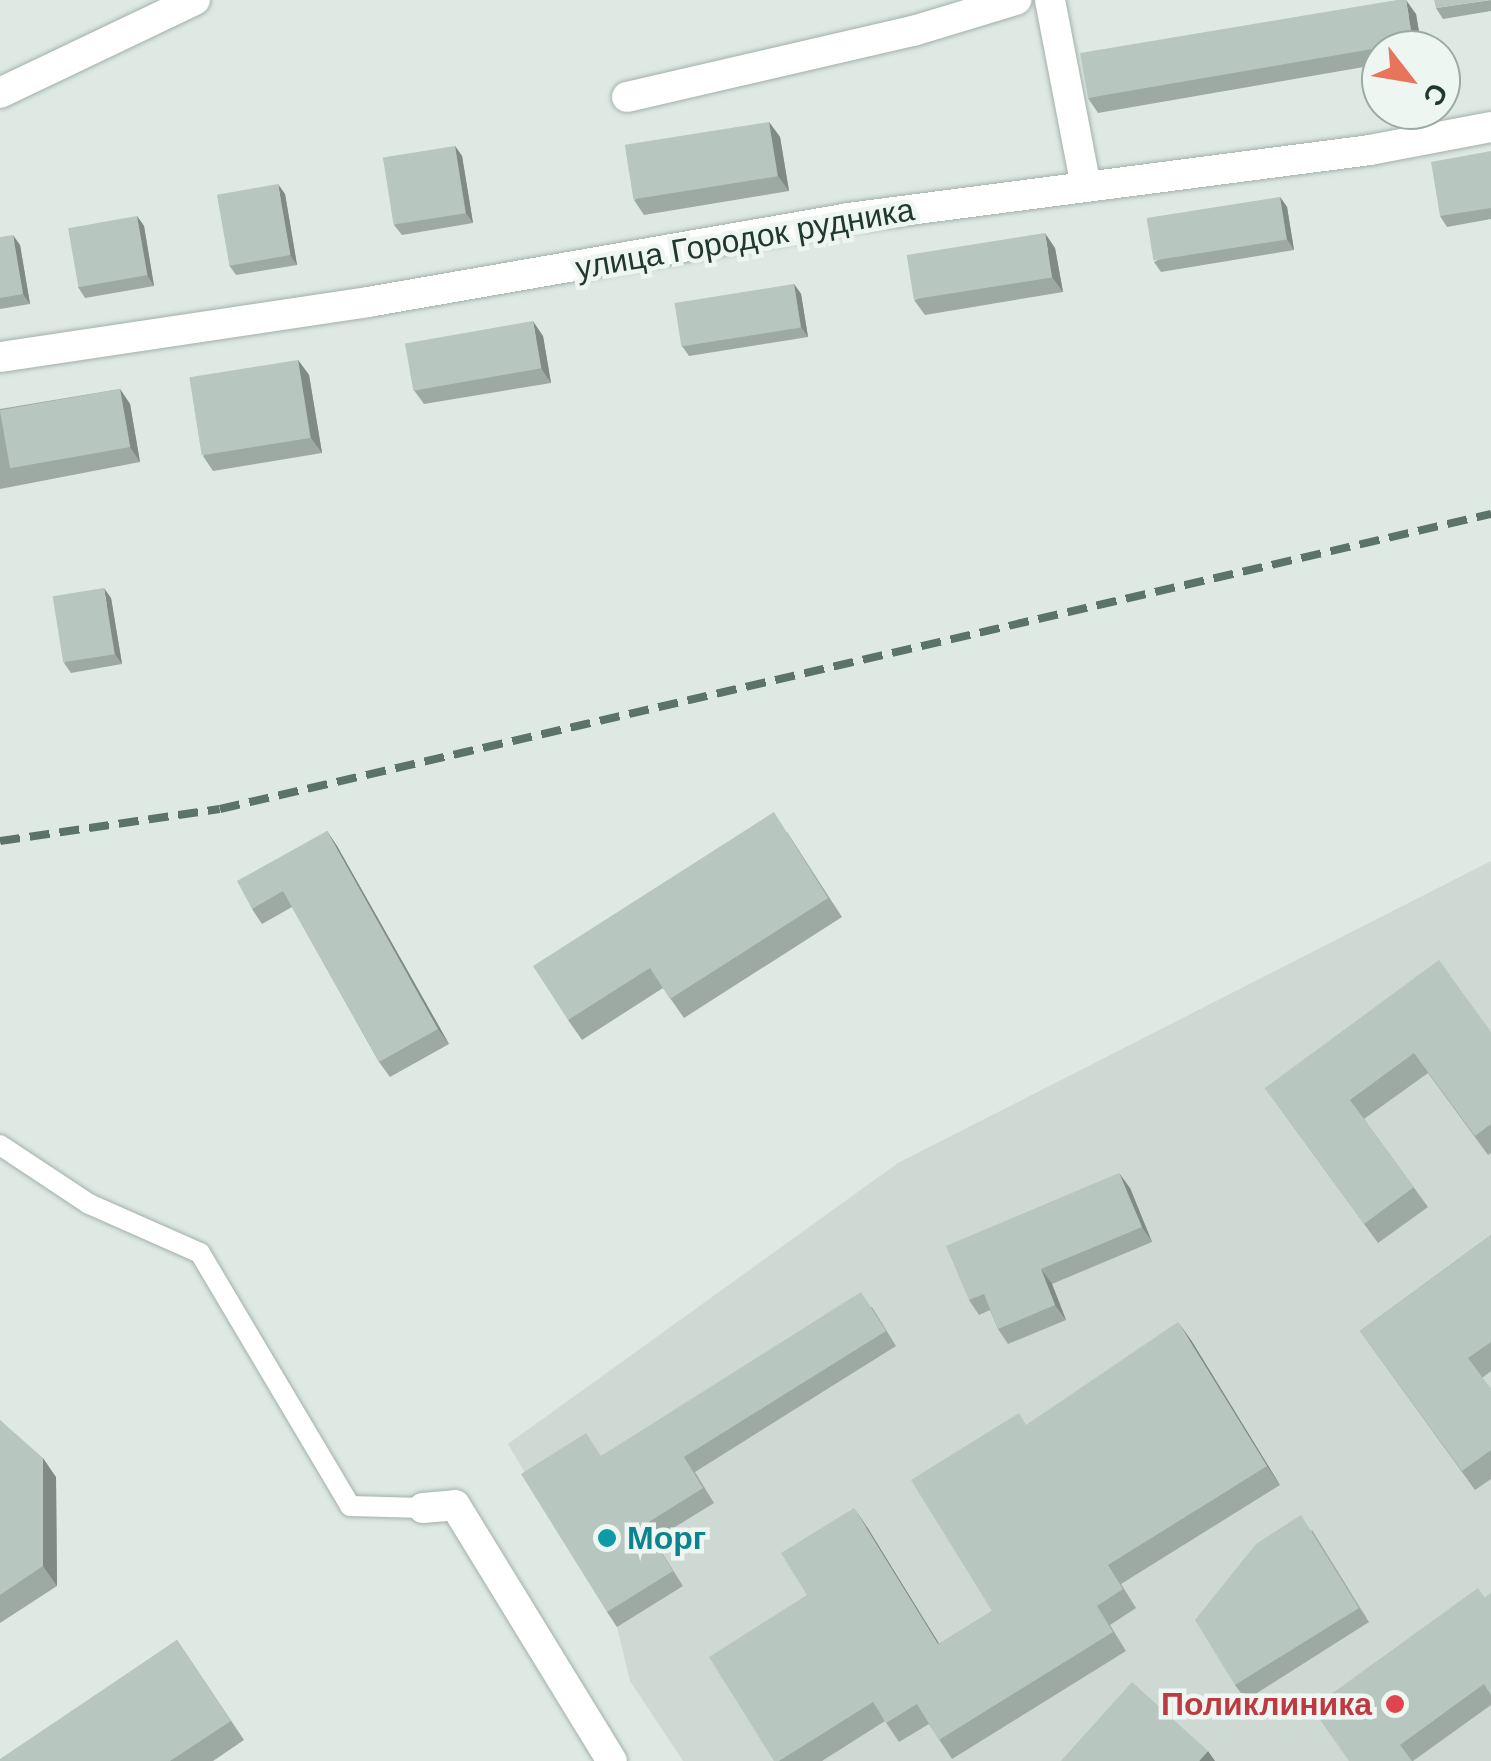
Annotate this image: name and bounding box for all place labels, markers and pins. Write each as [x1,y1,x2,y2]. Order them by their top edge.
place label: Морг [627,1519,706,1557]
marker: Морг [596,1527,618,1549]
place label: Поликлиника [1161,1685,1372,1723]
marker: Поликлиника [1382,1691,1408,1717]

